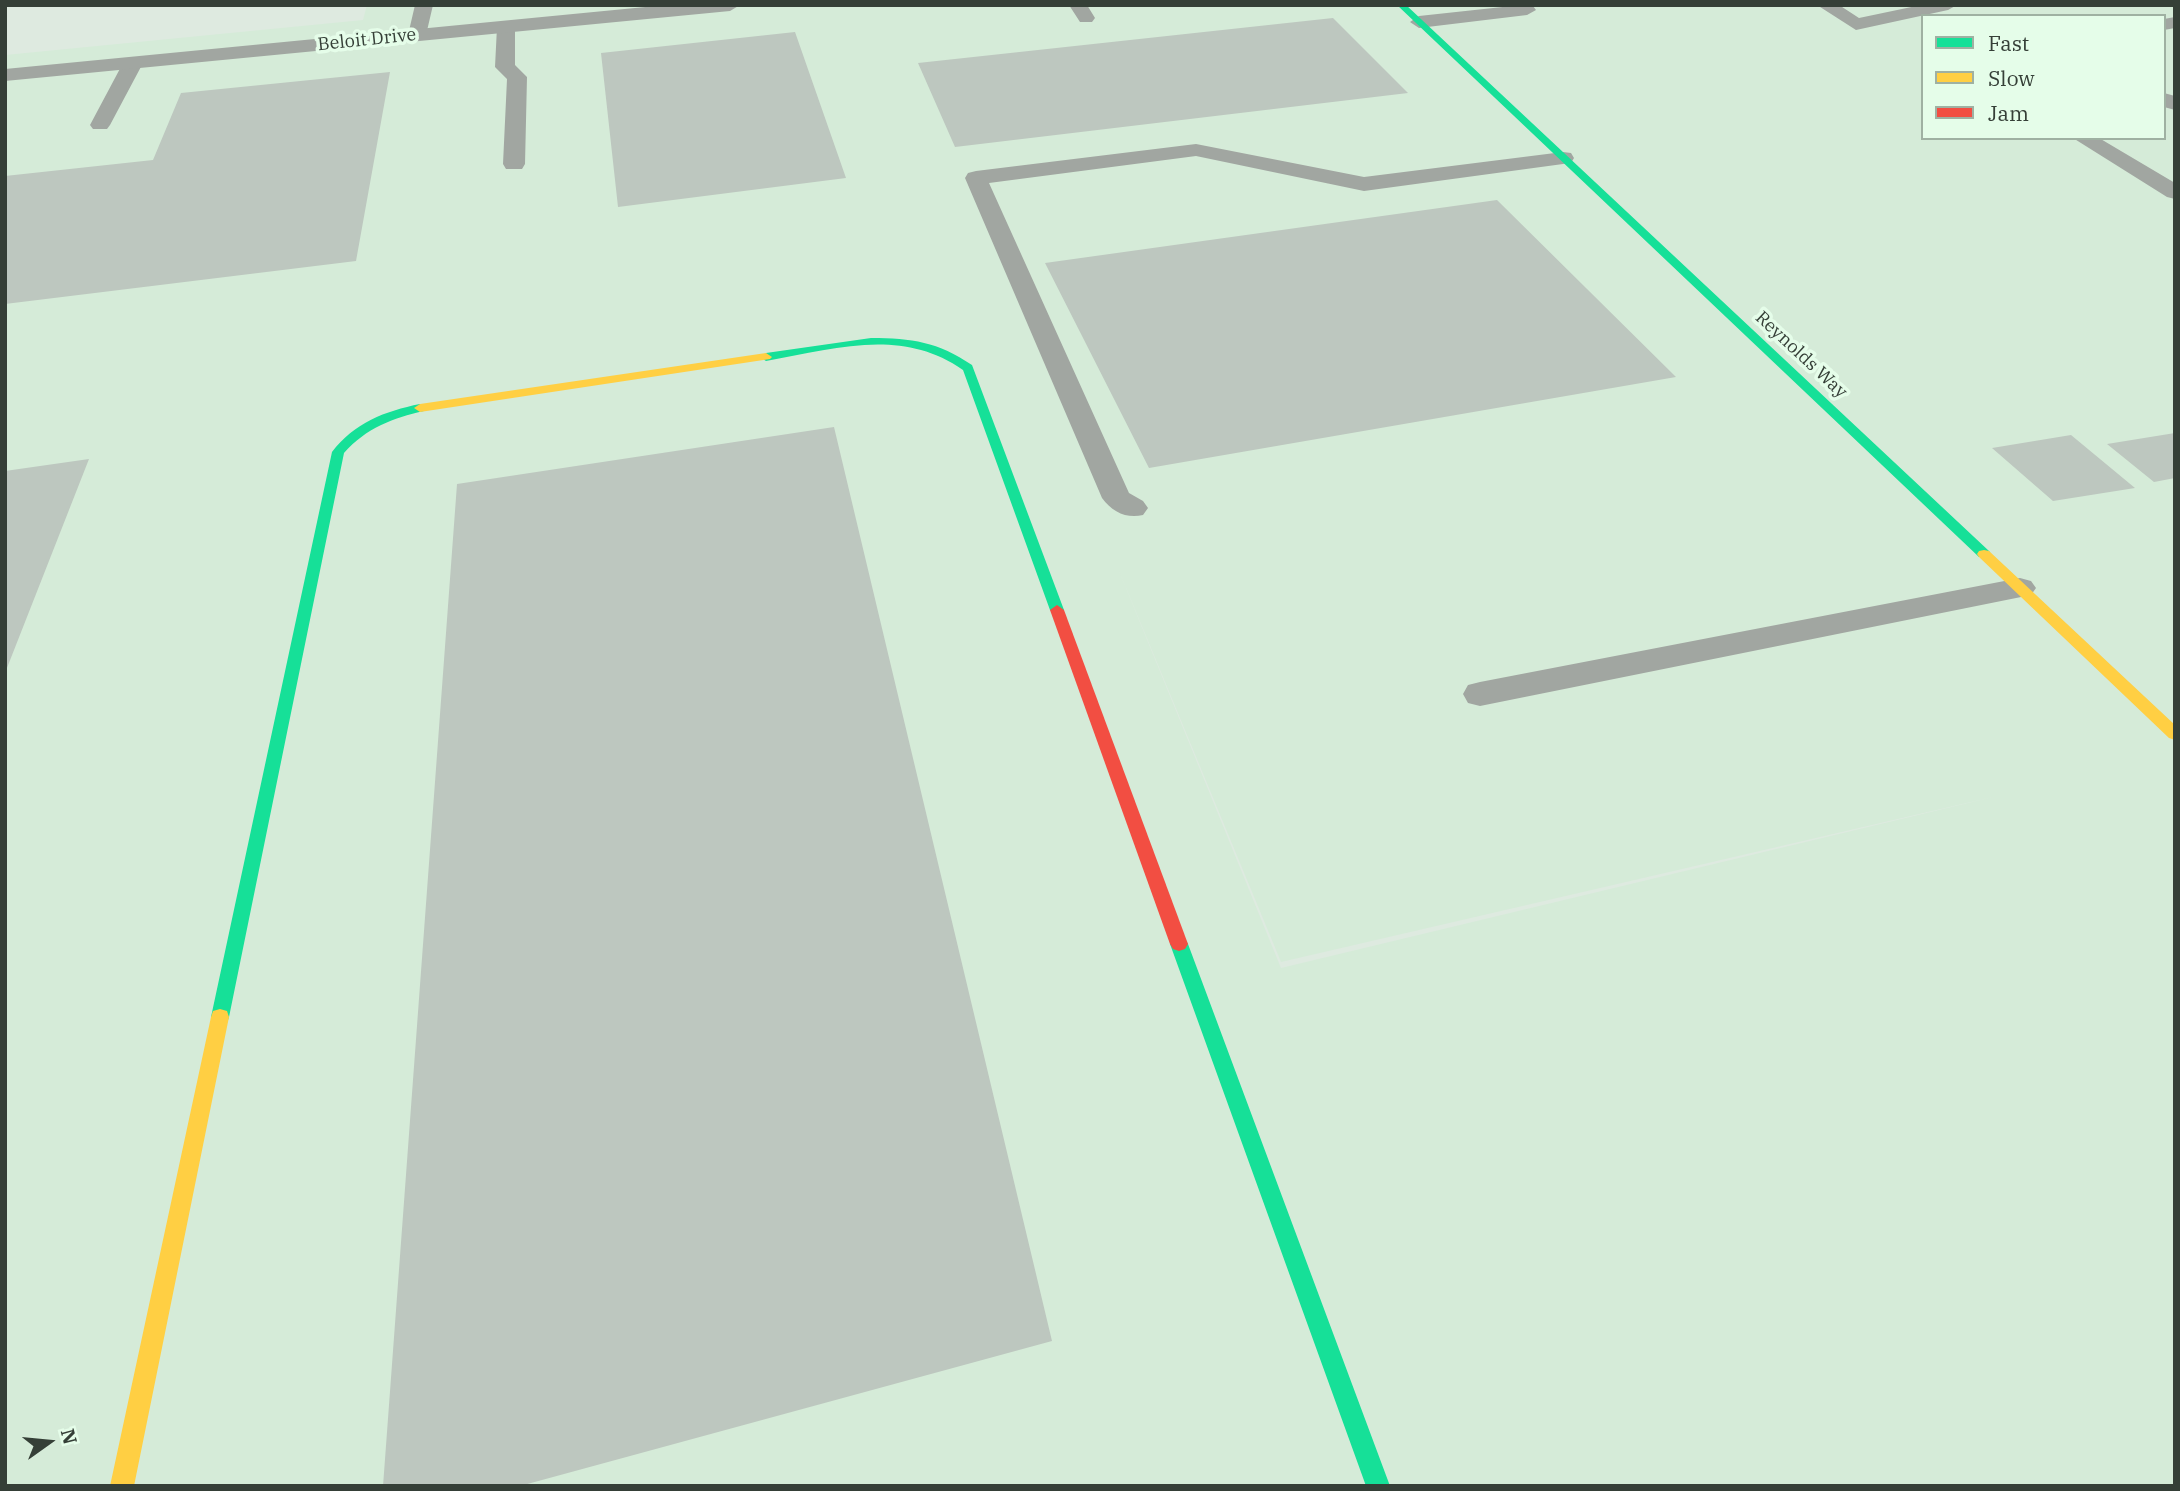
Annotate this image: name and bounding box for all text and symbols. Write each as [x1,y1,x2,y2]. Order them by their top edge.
legend [1921,14,2166,140]
street label: Beloit Drive [317,24,417,56]
text: Fast [1988,29,2029,57]
text: Slow [1988,64,2035,92]
text: Jam [1988,99,2029,127]
street label: Reynolds Way [1751,307,1851,403]
north arrow [14,1407,84,1477]
text: N [56,1426,83,1447]

